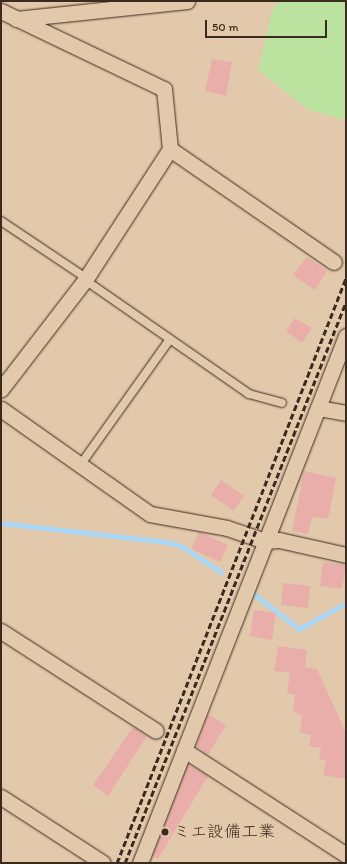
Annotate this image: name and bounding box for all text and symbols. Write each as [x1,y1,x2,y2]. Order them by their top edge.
scale bar [207,12,329,38]
text: 50 m [212,20,238,34]
place label: ミエ設備工業 [173,822,275,842]
marker: ミエ設備工業 [160,827,170,837]

